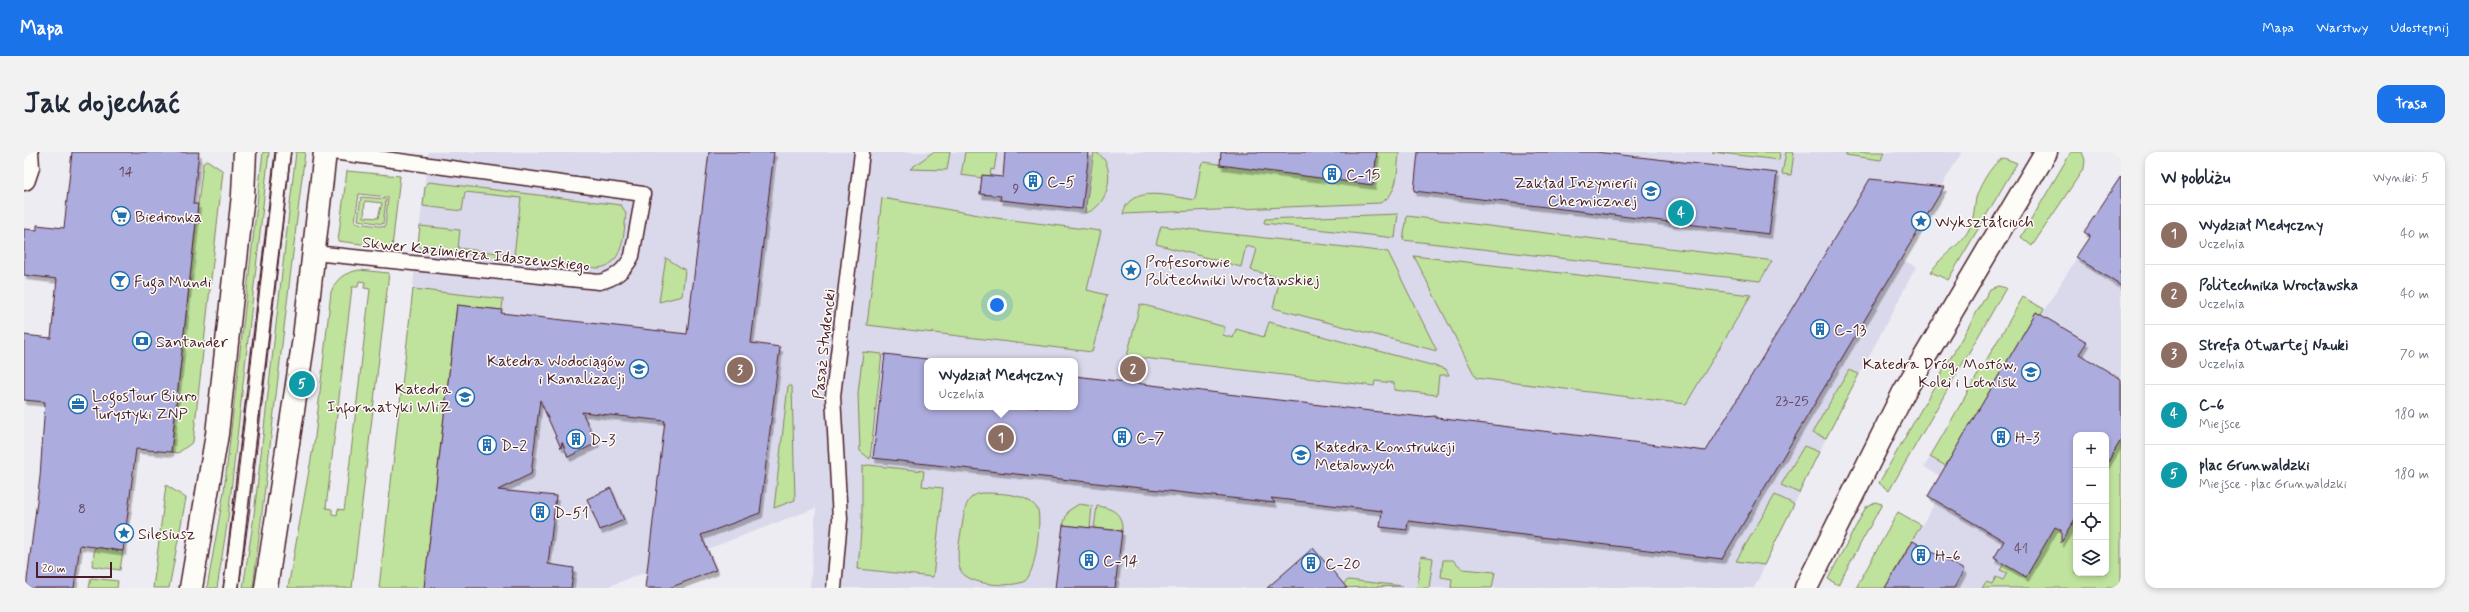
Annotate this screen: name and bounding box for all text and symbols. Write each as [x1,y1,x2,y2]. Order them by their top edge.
text: Mapa [20,16,63,41]
text: Mapa [2262,19,2294,37]
text: Warstwy [2316,19,2368,37]
text: Udostępnij [2390,19,2449,37]
button: Trasa [2377,85,2445,123]
text: Jak dojechać [24,86,180,123]
house number: 14 [119,163,134,181]
building icon: C-15 [1321,163,1343,185]
place label: C-15 [1346,165,1380,186]
text: W pobliżu [2161,167,2230,189]
building icon: C-5 [1022,170,1044,192]
text: Wyniki: 5 [2373,170,2429,187]
place label: C-5 [1047,172,1075,193]
place label: Zakład Inżynierii Chemicznej [1514,173,1637,212]
house number: 9 [1013,180,1020,198]
school or university icon: Zakład Inżynierii Chemicznej [1640,180,1662,202]
pin: 4 [1668,198,1694,228]
supermarket icon: Biedronka [110,205,132,227]
place label: Biedronka [135,207,202,228]
place icon: Wykształciuch [1910,210,1932,232]
place label: Wykształciuch [1935,212,2034,233]
text: Wydział Medyczny [2199,216,2323,236]
text: 1 [2171,226,2177,243]
text: 40 m [2400,226,2429,243]
street label: Skwer Kazimierza Idaszewskiego [361,232,591,277]
text: Uczelnia [2199,236,2245,253]
place label: Profesorowie Politechniki Wrocławskiej [1145,252,1319,291]
place icon: Profesorowie Politechniki Wrocławskiej [1120,259,1142,281]
bar icon: Fuga Mundi [109,270,131,292]
place label: Fuga Mundi [134,272,212,294]
text: Politechnika Wrocławska [2199,276,2358,296]
text: 2 [2171,286,2177,303]
text: 40 m [2400,286,2429,303]
street label: Pasaż Studencki [808,288,841,400]
your location [987,295,1007,315]
text: Uczelnia [2199,296,2245,313]
building icon: C-13 [1809,318,1831,340]
place label: C-13 [1834,320,1867,341]
bank icon: Santander [131,330,153,352]
place label: Santander [156,332,229,353]
text: Strefa Otwartej Nauki [2199,336,2348,356]
text: 3 [2171,346,2177,363]
text: 70 m [2400,346,2429,363]
place label: Katedra Wodociągów i Kanalizacji [487,351,625,390]
pin: 2 [1120,354,1146,384]
place label: Katedra Dróg, Mostów, Kolei i Lotnisk [1863,354,2017,393]
pin: 3 [727,355,753,385]
text: Uczelnia [2199,356,2245,373]
school or university icon: Katedra Wodociągów i Kanalizacji [628,358,650,380]
popup [924,358,1078,410]
school or university icon: Katedra Dróg, Mostów, Kolei i Lotnisk [2020,361,2042,383]
text: Wydział Medyczny [939,366,1063,386]
pin: 5 [289,369,315,399]
place label: Katedra Informatyki WIiZ [327,379,451,420]
place label: LogosTour Biuro Turystyki ZNP [92,386,197,425]
school or university icon: Katedra Informatyki WIiZ [454,386,476,408]
text: Uczelnia [939,386,985,403]
house number: 23-25 [1775,392,1809,410]
office icon: LogosTour Biuro Turystyki ZNP [67,393,89,415]
text: C-6 [2199,396,2224,416]
text: 4 [2170,406,2178,423]
text: 180 m [2394,406,2429,423]
text: Miejsce [2199,416,2241,433]
pin: 1 [988,423,1014,453]
building icon: C-7 [1111,426,1133,448]
building icon: H-3 [1990,426,2012,448]
building icon: D-3 [565,428,587,450]
place label: C-7 [1136,428,1165,449]
place label: H-3 [2015,428,2040,449]
place label: D-3 [590,430,615,451]
map controls [2073,432,2109,576]
button: + [2073,432,2109,468]
building icon: D-2 [476,434,498,456]
place label: D-2 [501,436,527,457]
place label: Katedra Konstrukcji Metalowych [1315,437,1455,476]
school or university icon: Katedra Konstrukcji Metalowych [1290,444,1312,466]
text: plac Grunwaldzki [2199,456,2310,476]
text: 5 [2170,466,2178,483]
text: 180 m [2394,466,2429,483]
button: − [2073,468,2109,504]
text: Miejsce · plac Grunwaldzki [2199,476,2347,493]
house number: 8 [78,500,86,518]
building icon: D-51 [529,501,551,523]
place label: D-51 [554,503,589,524]
button: locate [2073,504,2109,540]
place icon: Silesiusz [113,522,135,544]
place label: Silesiusz [138,524,196,545]
house number: 41 [2014,540,2028,558]
button: layers [2073,540,2109,576]
building icon: H-6 [1910,544,1932,566]
place label: H-6 [1935,546,1961,567]
building icon: C-14 [1078,549,1100,571]
place label: C-14 [1103,551,1139,572]
building icon: C-20 [1300,552,1322,574]
place label: C-20 [1325,554,1361,575]
scale bar [36,560,112,579]
text: 20 m [42,562,65,576]

